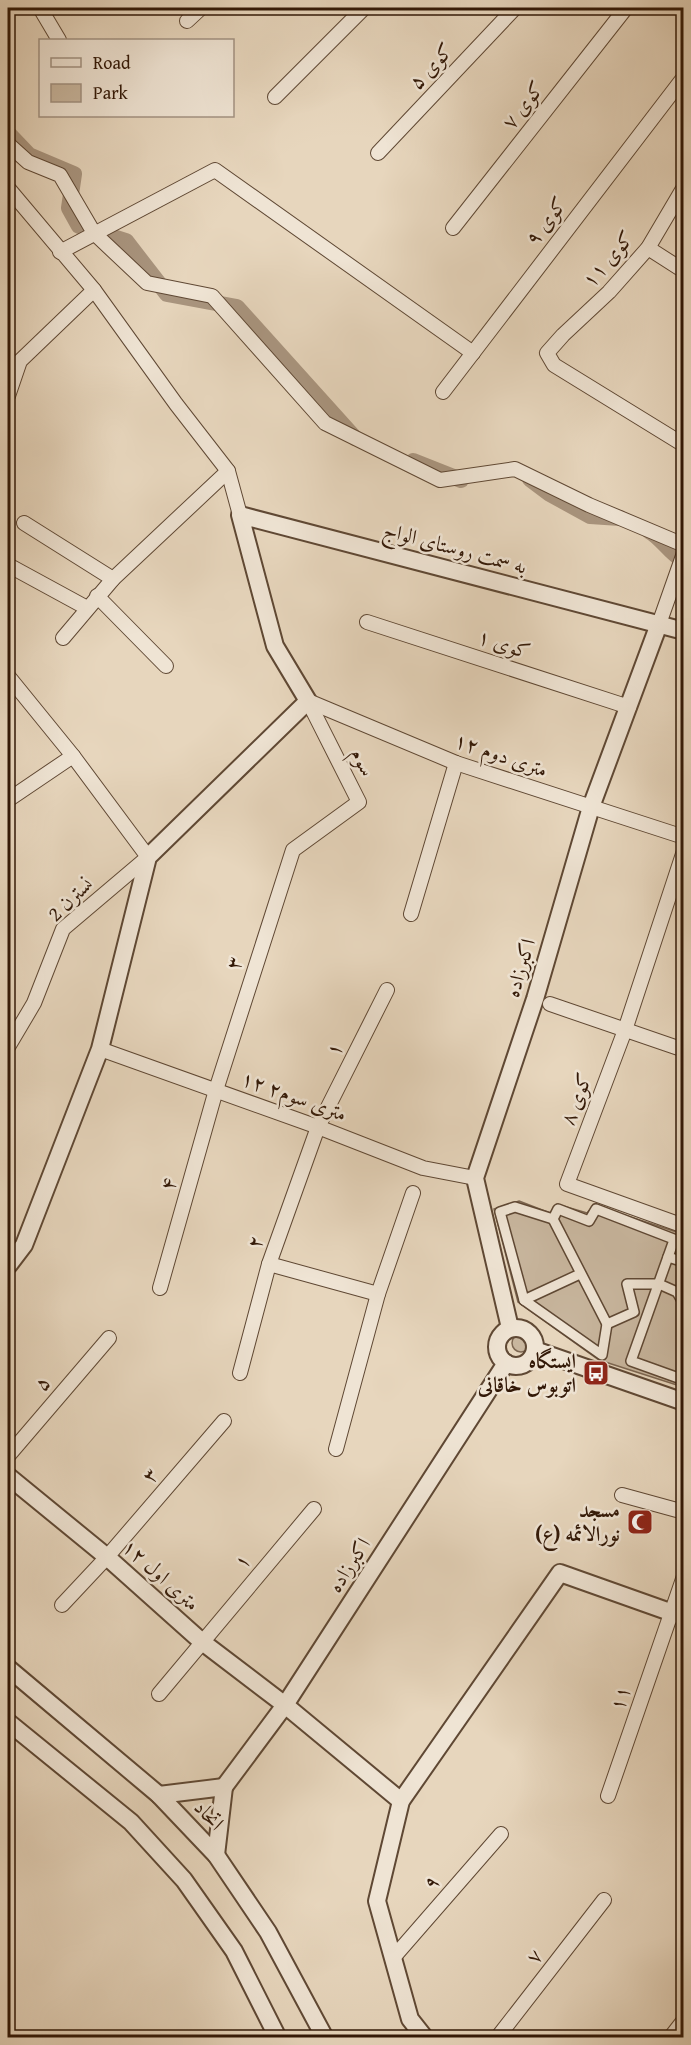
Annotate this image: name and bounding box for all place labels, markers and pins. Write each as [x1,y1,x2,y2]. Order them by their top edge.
place label: ایستگاه اتوبوس خاقانی [477,1345,576,1400]
bus stop icon: ایستگاه اتوبوس خاقانی [581,1358,611,1388]
place label: مسجد نورالائمه (ع) [535,1494,620,1551]
mosque icon: مسجد نورالائمه (ع) [625,1507,655,1537]

